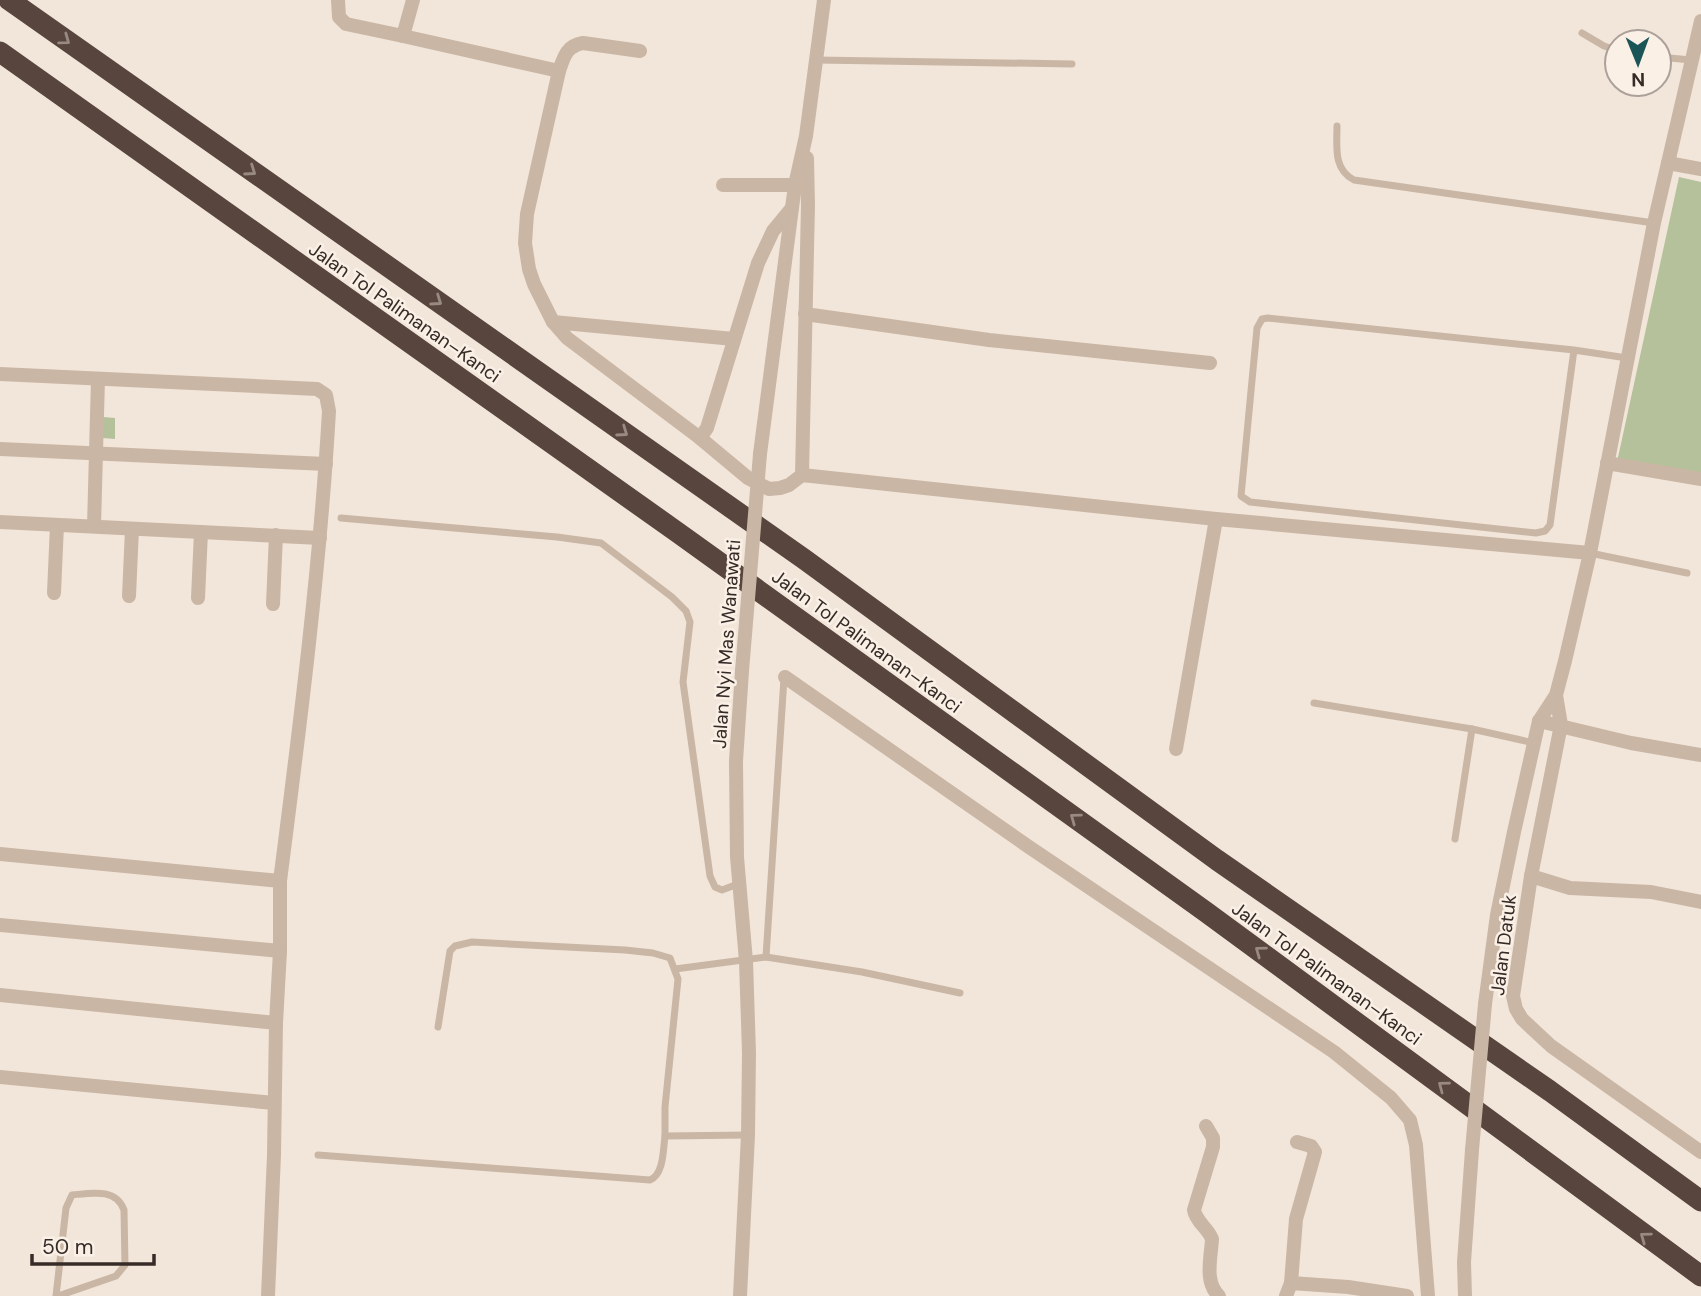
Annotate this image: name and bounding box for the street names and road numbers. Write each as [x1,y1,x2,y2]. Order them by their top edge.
street label: Jalan Tol Palimanan–Kanci [304,236,506,388]
street label: Jalan Nyi Mas Wanawati [707,539,746,749]
street label: Jalan Tol Palimanan–Kanci [767,564,967,719]
street label: Jalan Datuk [1485,893,1522,997]
street label: Jalan Tol Palimanan–Kanci [1227,896,1427,1051]

